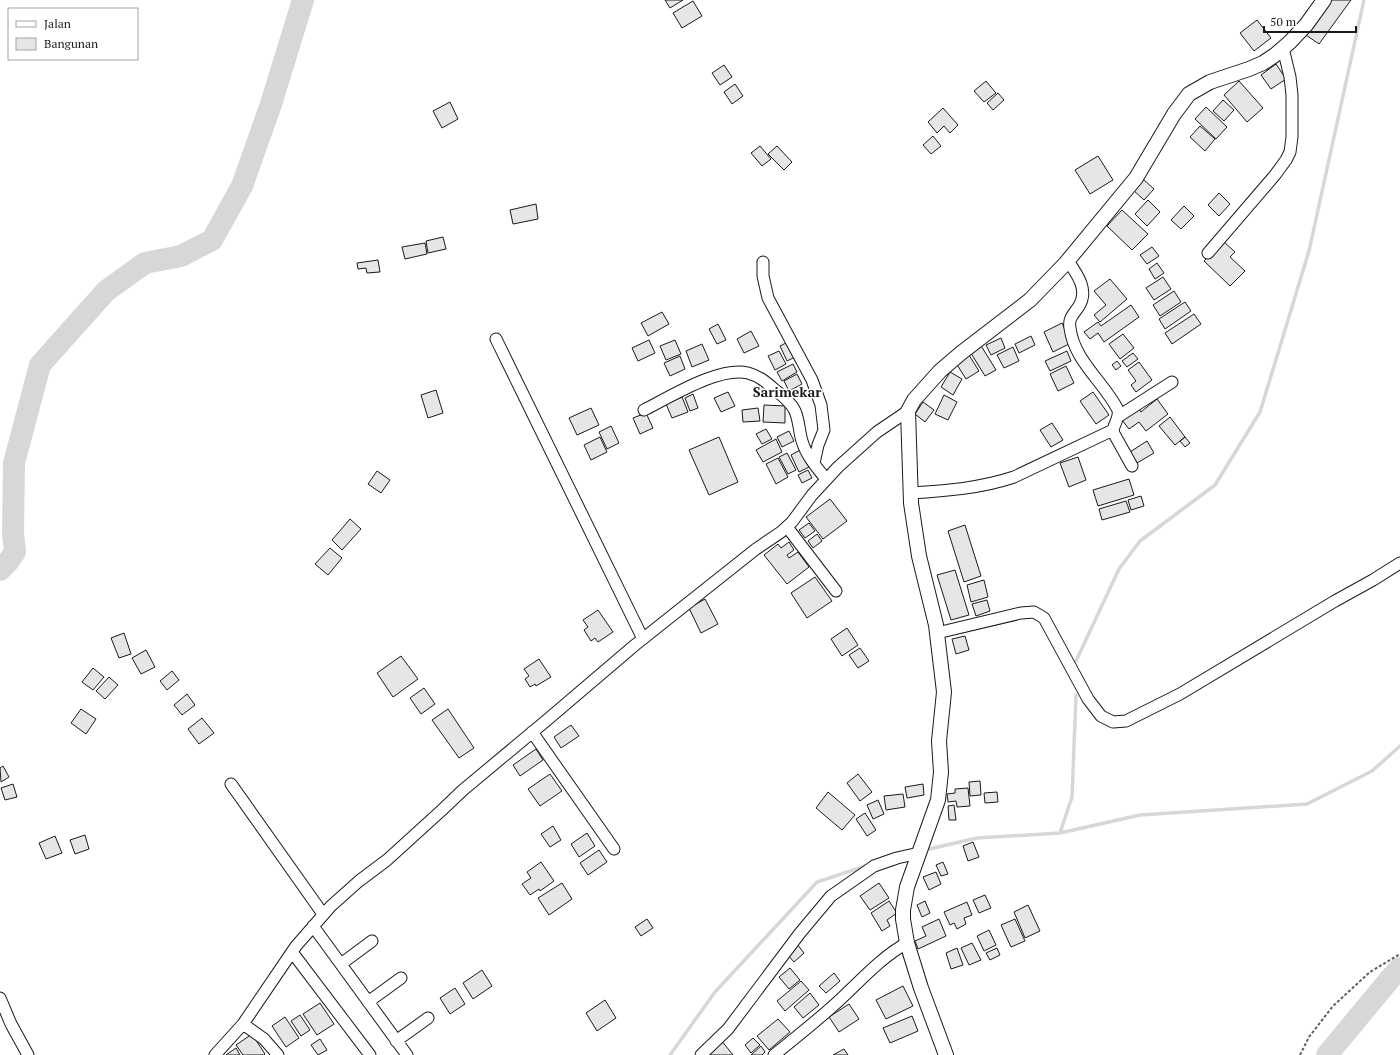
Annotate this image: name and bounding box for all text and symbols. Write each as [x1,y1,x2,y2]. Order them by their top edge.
legend [8,8,138,60]
scale bar [1264,8,1356,34]
text: 50 m [1270,14,1297,29]
text: Jalan [44,16,71,31]
text: Bangunan [44,36,98,51]
district label: Sarimekar [753,382,821,401]

